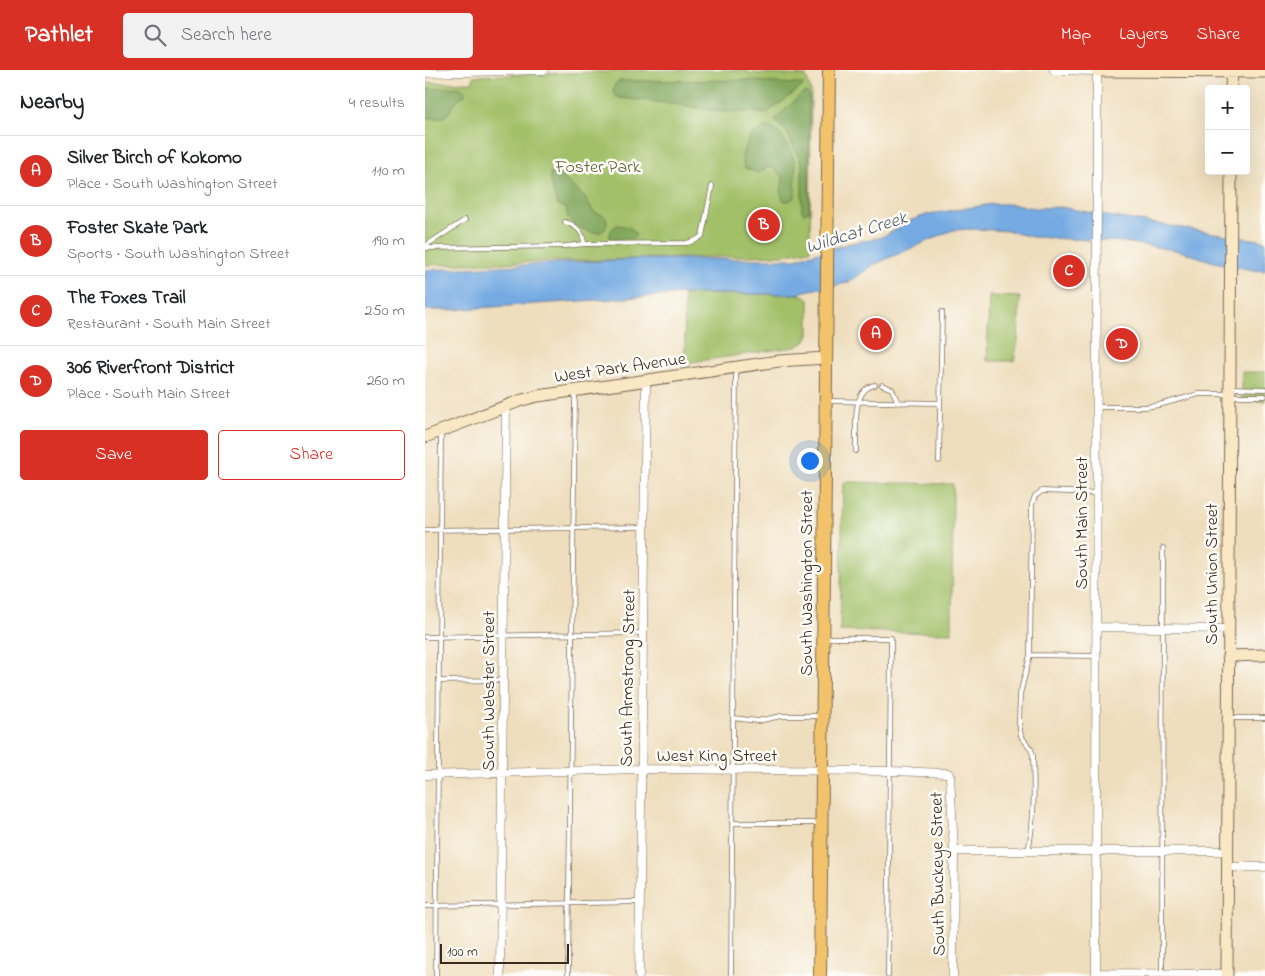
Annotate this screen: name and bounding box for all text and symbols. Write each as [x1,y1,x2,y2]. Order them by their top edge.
search box [123,13,473,58]
text: Pathlet [25,18,93,53]
icon: search [141,21,169,49]
text: Search here [181,22,272,49]
text: Map [1061,22,1091,48]
text: Layers [1119,22,1169,48]
text: Share [1197,22,1240,48]
map controls [1205,85,1250,175]
button: + [1205,85,1250,130]
text: Nearby [20,88,84,118]
text: 4 results [349,91,405,115]
button: − [1205,130,1250,175]
text: Silver Birch of Kokomo [67,145,242,172]
park label: Foster Park [554,155,641,181]
text: A [31,159,41,183]
text: 110 m [371,159,405,183]
text: Place · South Washington Street [67,172,278,196]
water label: Wildcat Creek [803,205,911,262]
pin: B [748,206,780,244]
text: Foster Skate Park [67,215,207,242]
text: B [31,229,41,253]
text: 190 m [372,229,405,253]
text: Sports · South Washington Street [67,242,290,266]
pin: C [1053,252,1085,290]
text: The Foxes Trail [67,285,186,312]
text: C [32,299,40,323]
text: 250 m [365,299,405,323]
text: Restaurant · South Main Street [67,312,271,336]
pin: A [860,315,892,353]
pin: D [1106,325,1138,363]
street label: West Park Avenue [553,347,689,391]
text: 306 Riverfront District [67,355,234,382]
text: D [30,369,42,393]
text: 260 m [367,369,405,393]
text: Place · South Main Street [67,382,230,406]
button: Save [20,430,208,480]
button: Share [218,430,405,480]
your location [797,448,823,474]
street label: South Main Street [1070,457,1096,589]
street label: South Washington Street [795,490,822,676]
street label: South Union Street [1200,503,1226,645]
street label: South Armstrong Street [614,589,645,767]
street label: South Webster Street [477,611,503,771]
street label: West King Street [657,744,777,771]
street label: South Buckeye Street [925,792,953,956]
scale bar [440,941,569,964]
text: 100 m [447,942,478,963]

